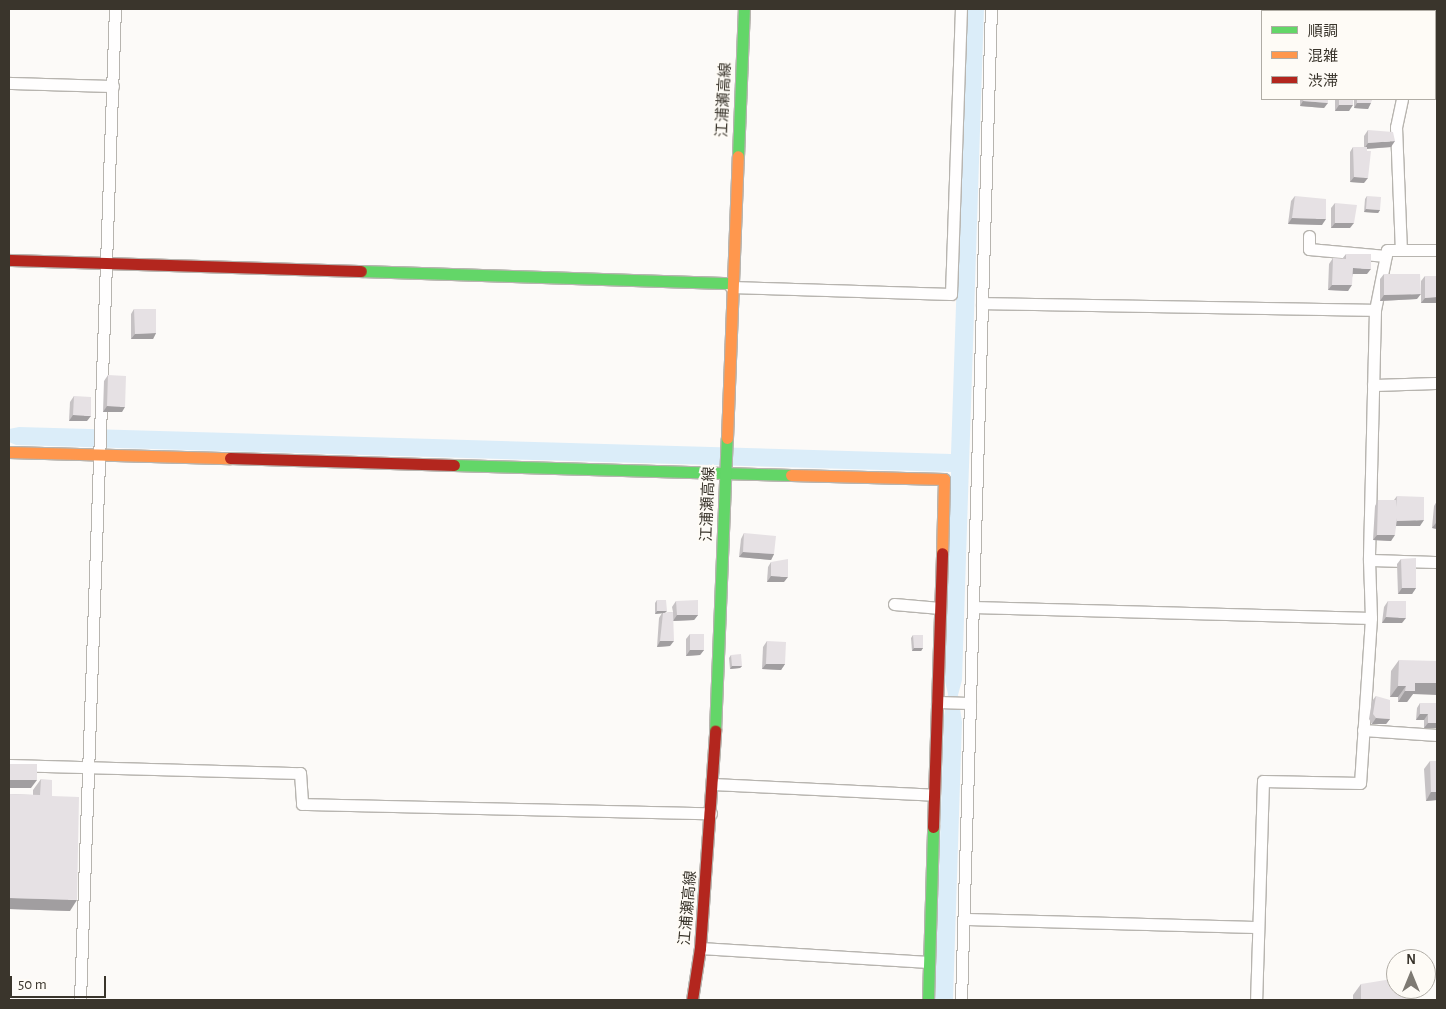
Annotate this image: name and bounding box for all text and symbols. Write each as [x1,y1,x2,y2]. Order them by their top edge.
legend [1261,10,1436,100]
text: 順調 [1308,24,1338,39]
text: 混雑 [1308,49,1338,64]
street label: 江浦瀬高線 [713,62,735,138]
text: 渋滞 [1308,74,1338,89]
street label: 江浦瀬高線 [698,466,718,542]
street label: 江浦瀬高線 [676,870,700,946]
north arrow [1386,949,1436,999]
text: N [1406,953,1416,967]
scale bar [12,966,109,998]
text: 50 m [18,977,47,992]

